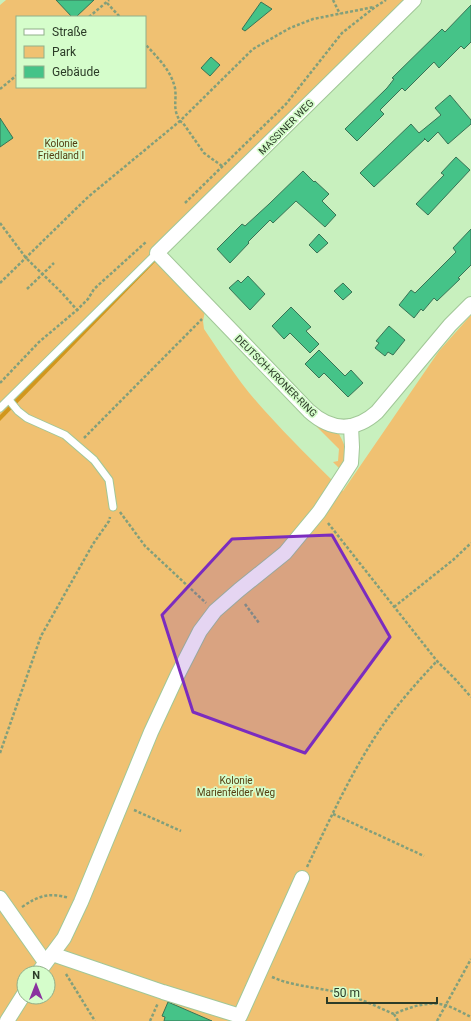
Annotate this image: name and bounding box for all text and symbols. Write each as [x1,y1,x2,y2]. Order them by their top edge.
legend [16,16,146,88]
text: Straße [52,25,87,39]
text: Park [52,45,77,59]
text: Gebäude [52,65,100,79]
street label: MASSINER WEG [256,97,316,157]
park label: Kolonie Friedland I [38,138,84,161]
street label: DEUTSCH-KRONER-RING [233,333,319,419]
park label: Kolonie Marienfelder Weg [197,775,275,798]
north arrow [16,965,56,1005]
text: N [32,969,40,982]
scale bar [327,979,437,1005]
text: 50 m [333,986,360,1000]

